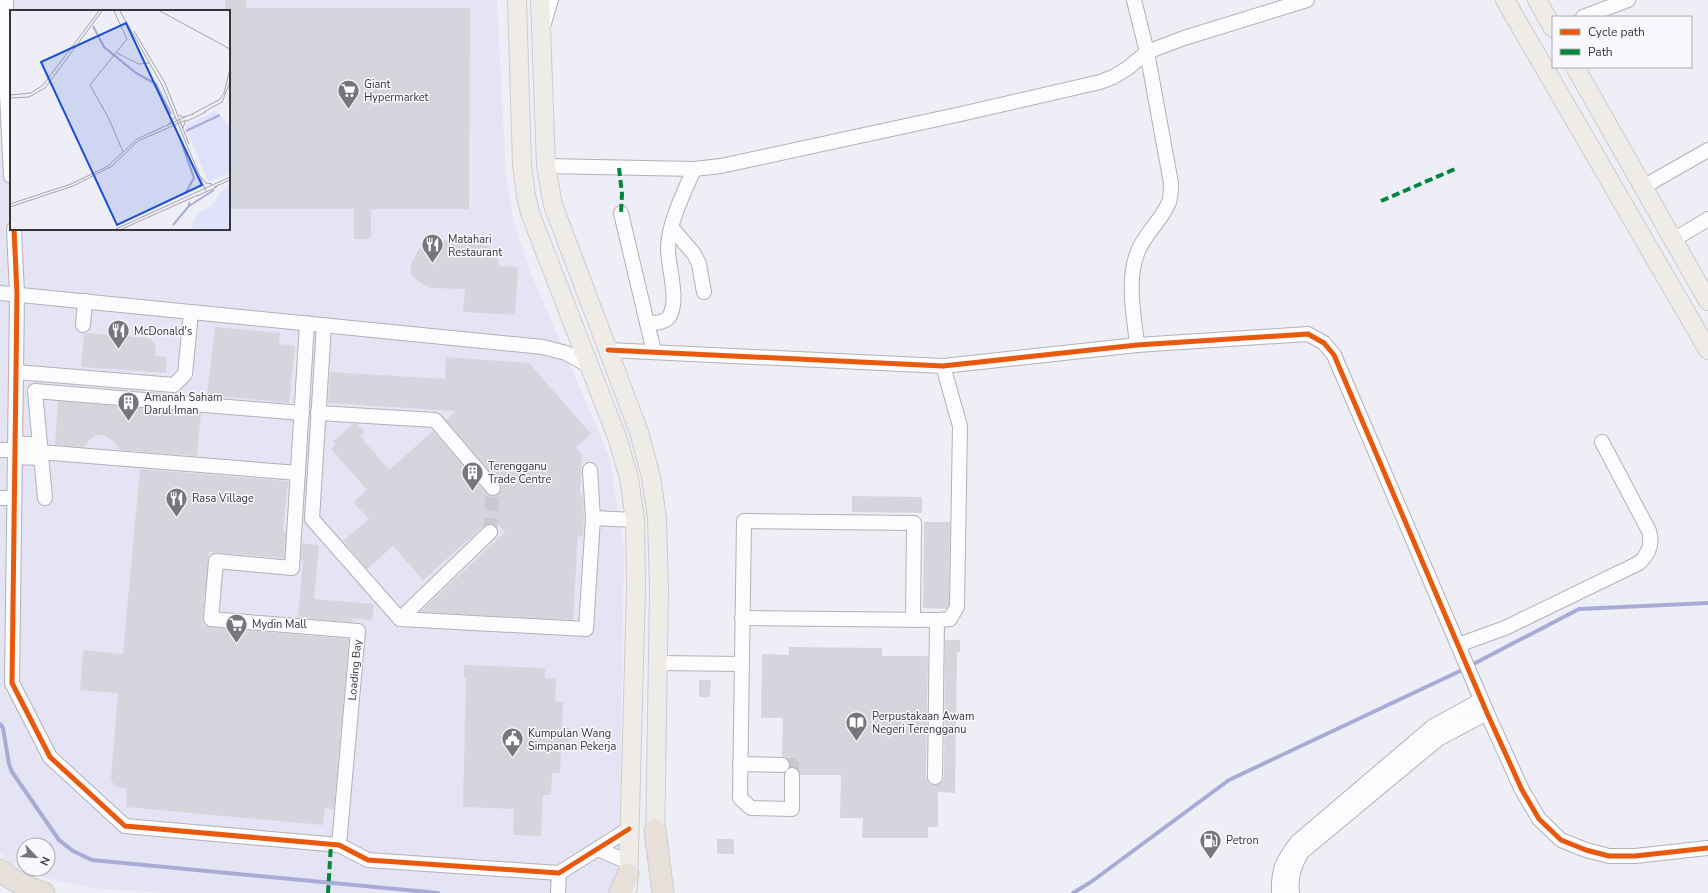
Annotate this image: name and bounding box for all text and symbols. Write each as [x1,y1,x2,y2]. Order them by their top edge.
inset map [10,10,230,230]
legend [1552,16,1692,68]
text: Cycle path [1588,24,1645,40]
text: Path [1588,44,1613,60]
supermarket icon: Giant Hypermarket [336,77,362,110]
place label: Giant Hypermarket [364,77,429,105]
restaurant icon: Matahari Restaurant [419,232,445,265]
place label: Matahari Restaurant [448,232,502,260]
restaurant icon: McDonald's [106,318,132,351]
place label: McDonald's [134,324,192,339]
building icon: Amanah Saham Darul Iman [115,390,141,423]
place label: Amanah Saham Darul Iman [144,390,223,418]
building icon: Terengganu Trade Centre [459,459,485,492]
place label: Terengganu Trade Centre [488,459,551,487]
restaurant icon: Rasa Village [164,485,190,518]
place label: Rasa Village [192,491,254,506]
supermarket icon: Mydin Mall [224,611,250,644]
place label: Mydin Mall [252,617,308,632]
street label: Loading Bay [345,639,365,701]
library icon: Perpustakaan Awam Negeri Terengganu [843,709,869,742]
place label: Perpustakaan Awam Negeri Terengganu [872,709,974,737]
public building icon: Kumpulan Wang Simpanan Pekerja [499,726,525,759]
place label: Kumpulan Wang Simpanan Pekerja [528,726,616,754]
fuel station icon: Petron [1197,827,1223,860]
place label: Petron [1226,833,1259,848]
north arrow [16,837,56,877]
text: N [36,854,53,868]

